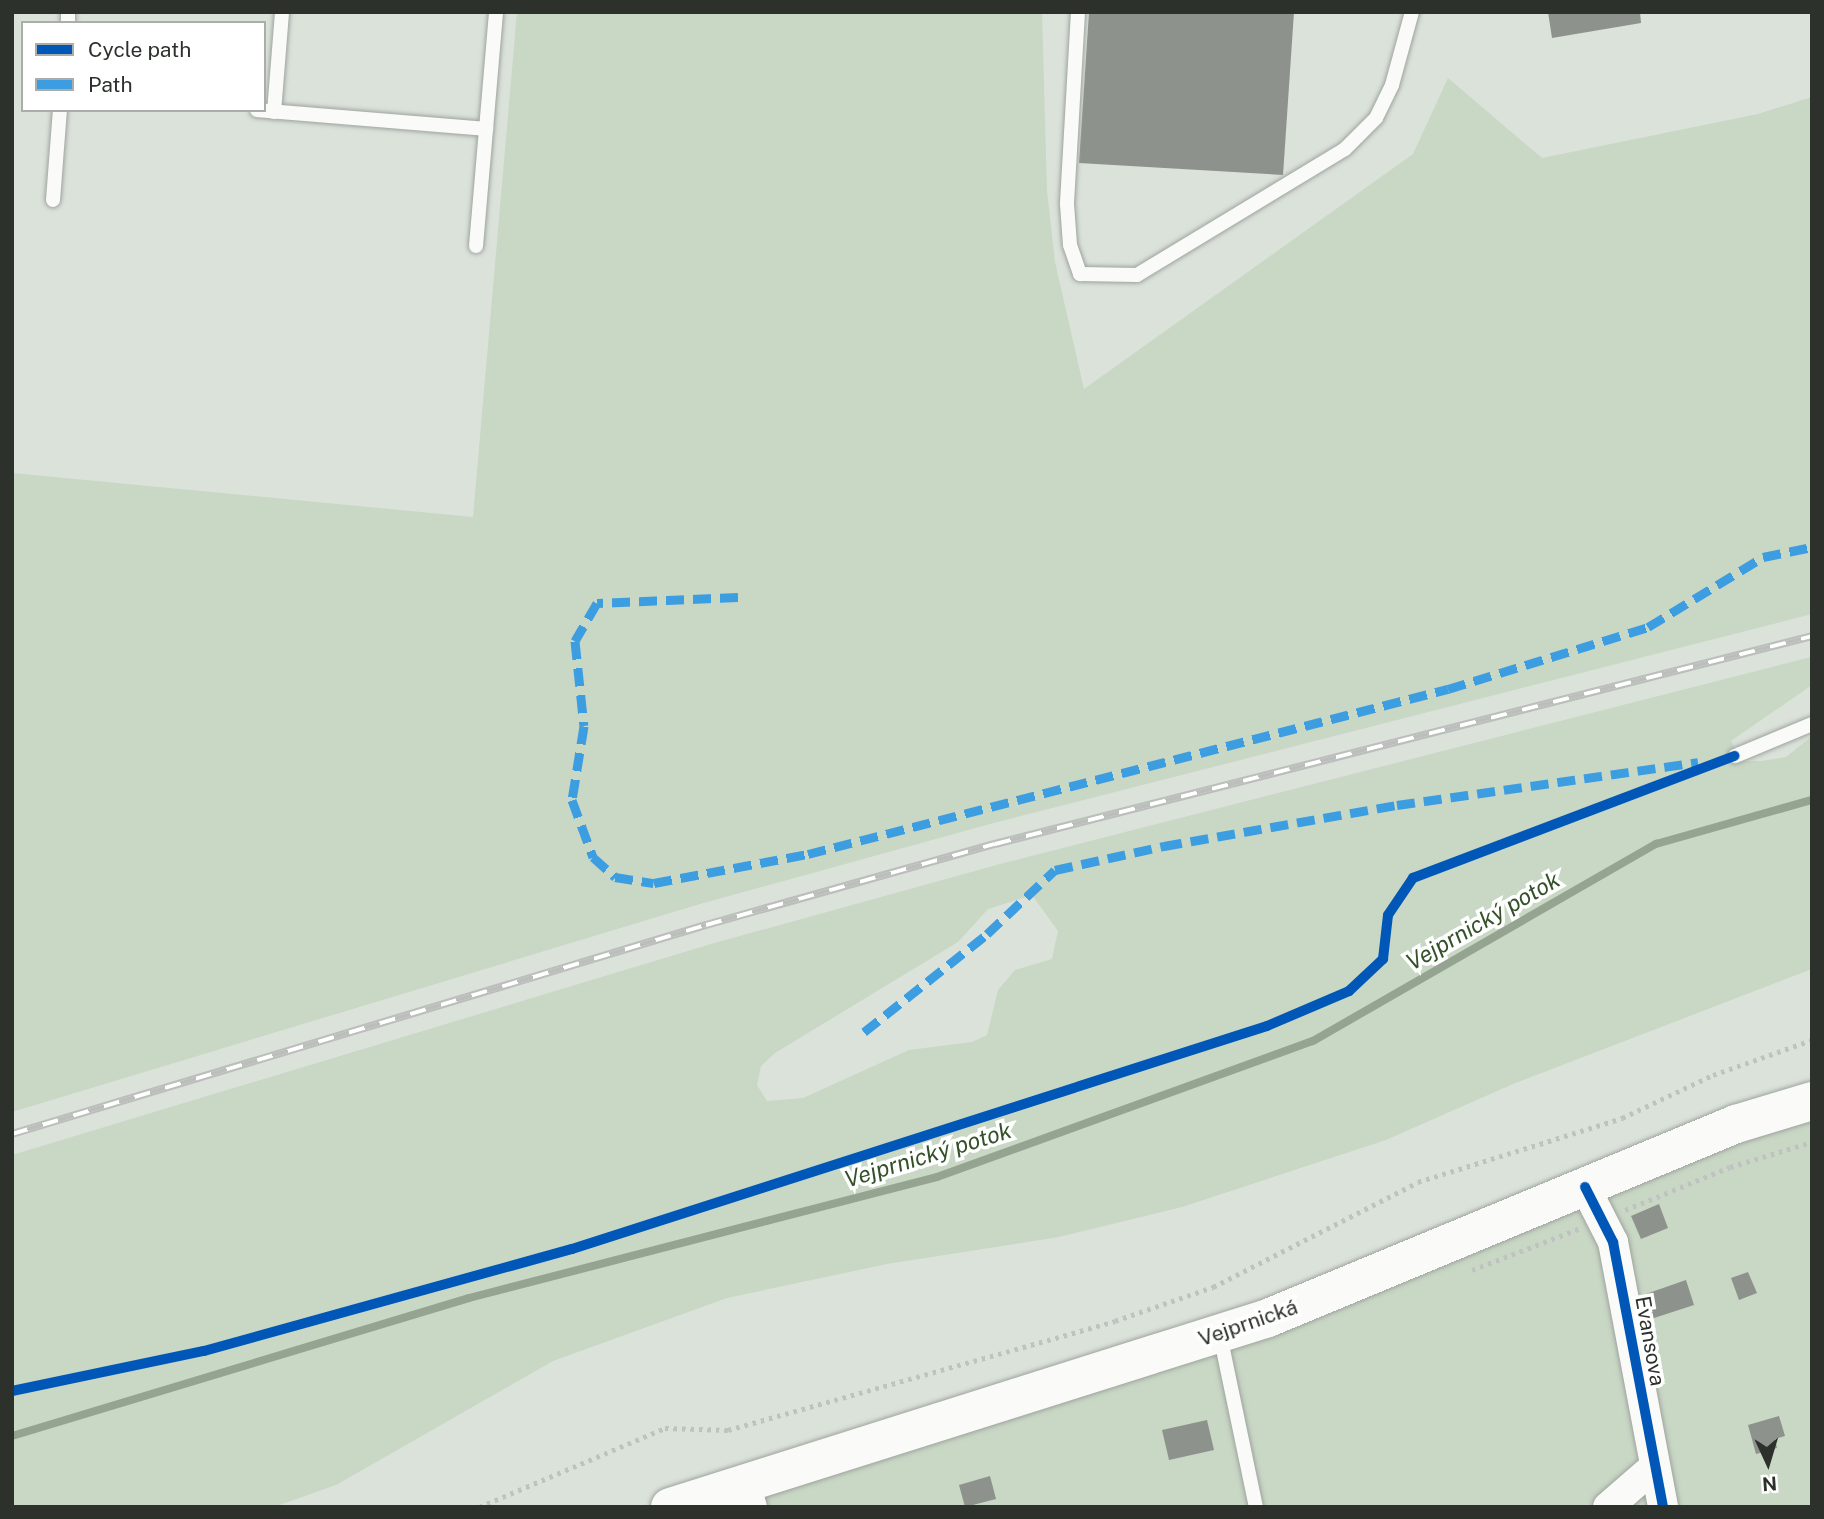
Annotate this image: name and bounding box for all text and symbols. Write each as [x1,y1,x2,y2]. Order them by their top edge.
legend [21,21,266,112]
text: Cycle path [88,37,191,62]
text: Path [88,72,133,97]
water label: Vejprnický potok [1401,866,1565,976]
water label: Vejprnický potok [841,1117,1015,1193]
street label: Vejprnická [1195,1294,1301,1352]
street label: Evansova [1630,1294,1670,1388]
north arrow [1733,1428,1803,1498]
text: N [1761,1472,1778,1495]

